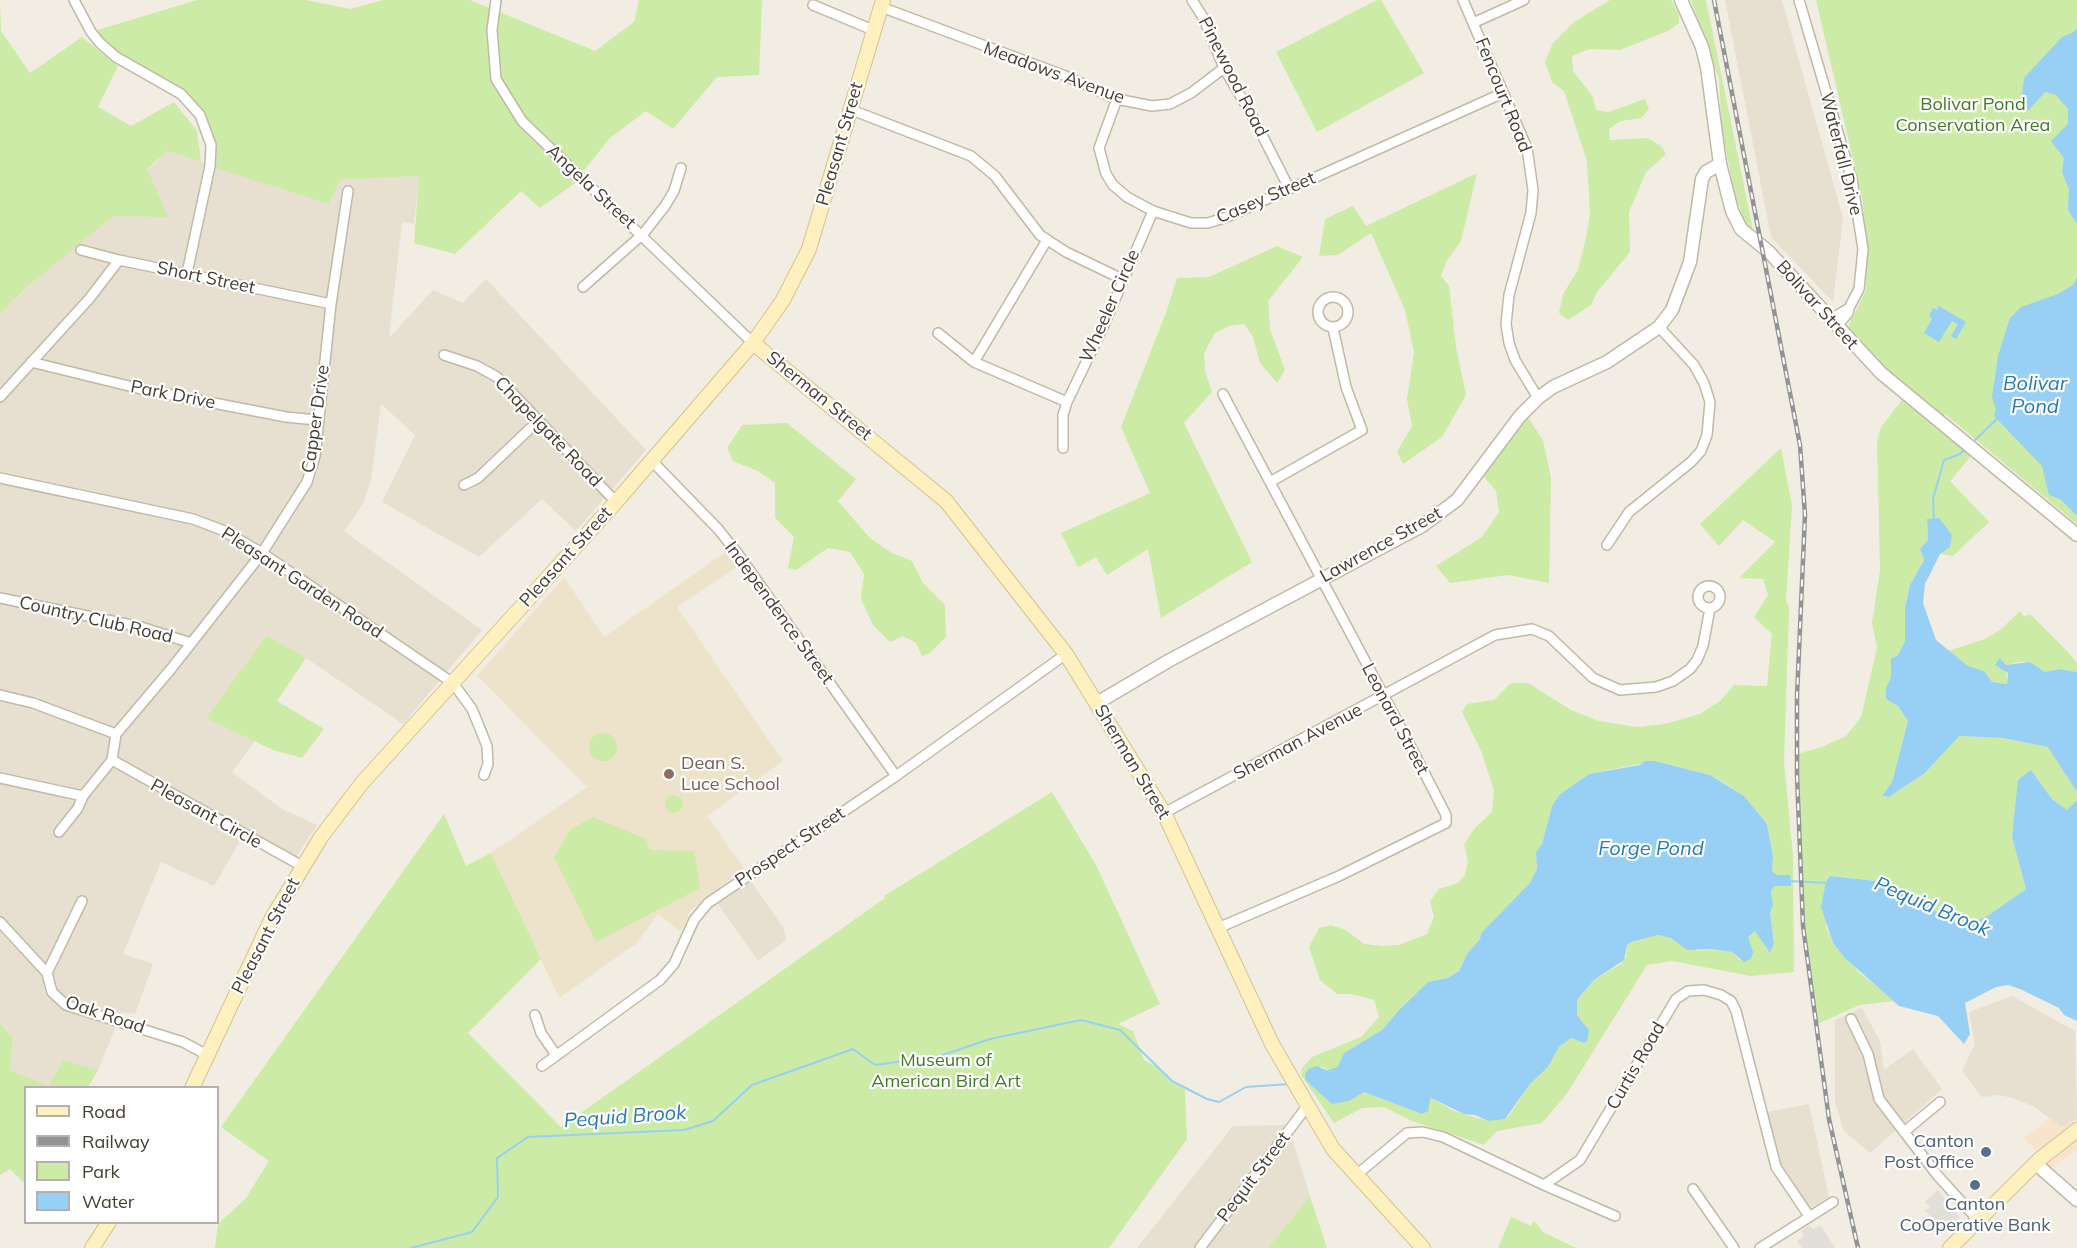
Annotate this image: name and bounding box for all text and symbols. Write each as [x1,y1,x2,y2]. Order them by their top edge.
street label: Pinewood Road [1193,13,1273,141]
street label: Fencourt Road [1470,35,1536,155]
street label: Meadows Avenue [980,37,1128,109]
street label: Pleasant Street [812,80,868,208]
street label: Waterfall Drive [1815,90,1867,218]
park label: Bolivar Pond Conservation Area [1896,94,2050,136]
street label: Angela Street [542,140,640,234]
street label: Casey Street [1213,167,1319,229]
street label: Wheeler Circle [1075,246,1145,366]
street label: Bolivar Street [1771,256,1863,354]
street label: Short Street [155,257,257,299]
street label: Sherman Street [762,347,876,445]
street label: Capper Drive [298,364,334,474]
street label: Chapelgate Road [490,372,606,492]
water label: Bolivar Pond [2003,372,2067,419]
street label: Park Drive [129,376,217,414]
street label: Pleasant Street [515,502,617,612]
street label: Lawrence Street [1316,503,1446,587]
street label: Pleasant Garden Road [217,523,387,643]
street label: Independence Street [720,537,838,689]
street label: Country Club Road [17,592,175,648]
street label: Leonard Street [1357,660,1433,778]
street label: Sherman Avenue [1230,699,1366,785]
street label: Sherman Street [1089,701,1175,823]
place label: Dean S. Luce School [681,753,780,795]
marker: Dean S. Luce School [662,767,676,781]
street label: Pleasant Circle [147,775,265,853]
street label: Prospect Street [731,802,849,892]
water label: Forge Pond [1598,837,1704,861]
water label: Pequid Brook [1871,872,1993,942]
street label: Pleasant Street [227,874,305,998]
street label: Oak Road [62,991,148,1039]
street label: Curtis Road [1602,1018,1670,1114]
park label: Museum of American Bird Art [871,1050,1021,1092]
legend [24,1086,219,1224]
text: Road [82,1100,126,1123]
water label: Pequid Brook [563,1101,687,1133]
street label: Pequit Street [1213,1128,1295,1226]
text: Railway [82,1130,150,1153]
place label: Canton Post Office [1884,1131,1974,1174]
marker: Canton Post Office [1979,1145,1993,1159]
text: Park [82,1160,120,1183]
marker: Canton CoOperative Bank [1968,1178,1982,1192]
text: Water [82,1190,134,1213]
place label: Canton CoOperative Bank [1899,1194,2051,1236]

